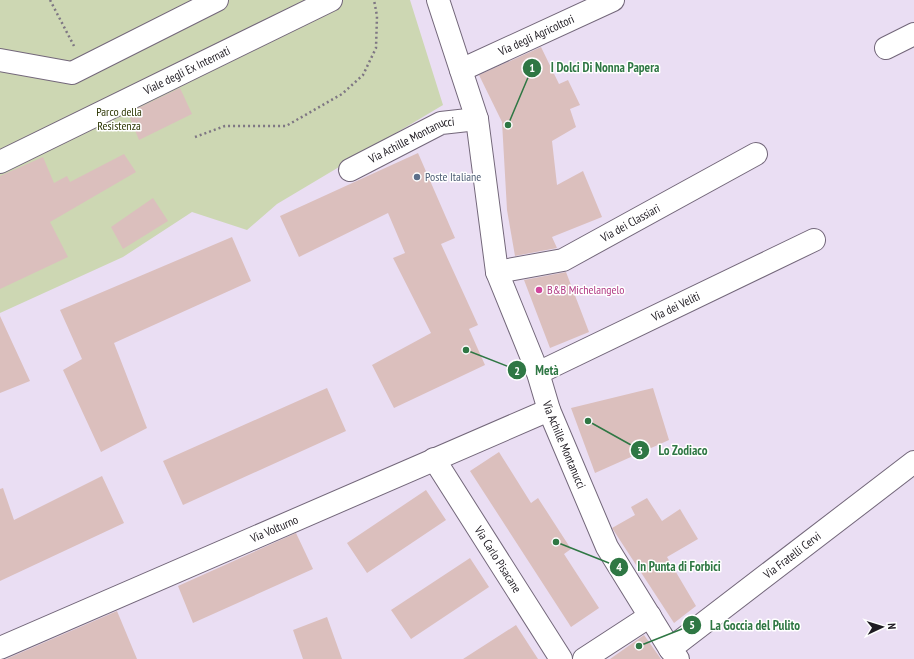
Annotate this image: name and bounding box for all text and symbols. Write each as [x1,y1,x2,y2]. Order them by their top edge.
street label: Via degli Agricoltori [495,11,576,59]
street label: Viale degli Ex Internati [140,43,232,98]
callout: I Dolci Di Nonna Papera [522,55,667,80]
text: I Dolci Di Nonna Papera [551,59,659,76]
text: 1 [529,60,535,75]
park label: Parco della Resistenza [96,104,142,133]
street label: Via Achille Montanucci [365,114,455,167]
place label: Poste Italiane [425,169,481,184]
marker: Poste Italiane [412,172,422,182]
street label: Via dei Classiari [597,200,662,245]
place label: B&B Michelangelo [547,282,624,297]
marker: B&B Michelangelo [534,285,544,295]
street label: Via dei Veliti [648,288,702,325]
callout: Metà [507,358,567,383]
text: Metà [535,362,559,379]
text: 2 [514,363,520,378]
street label: Via Achille Montanucci [539,398,589,491]
callout: Lo Zodiaco [630,438,715,463]
text: Lo Zodiaco [658,442,708,459]
text: 3 [637,443,643,458]
street label: Via Volturno [247,512,300,546]
street label: Via Carlo Pisacane [471,522,525,595]
street label: Via Fratelli Cervi [759,528,824,582]
callout: In Punta di Forbici [609,554,729,579]
text: In Punta di Forbici [637,558,721,575]
text: 4 [616,559,622,574]
north arrow [862,607,902,647]
callout: La Goccia del Pulito [682,613,809,638]
text: 5 [689,617,695,632]
text: La Goccia del Pulito [710,617,800,634]
text: N [885,623,899,630]

